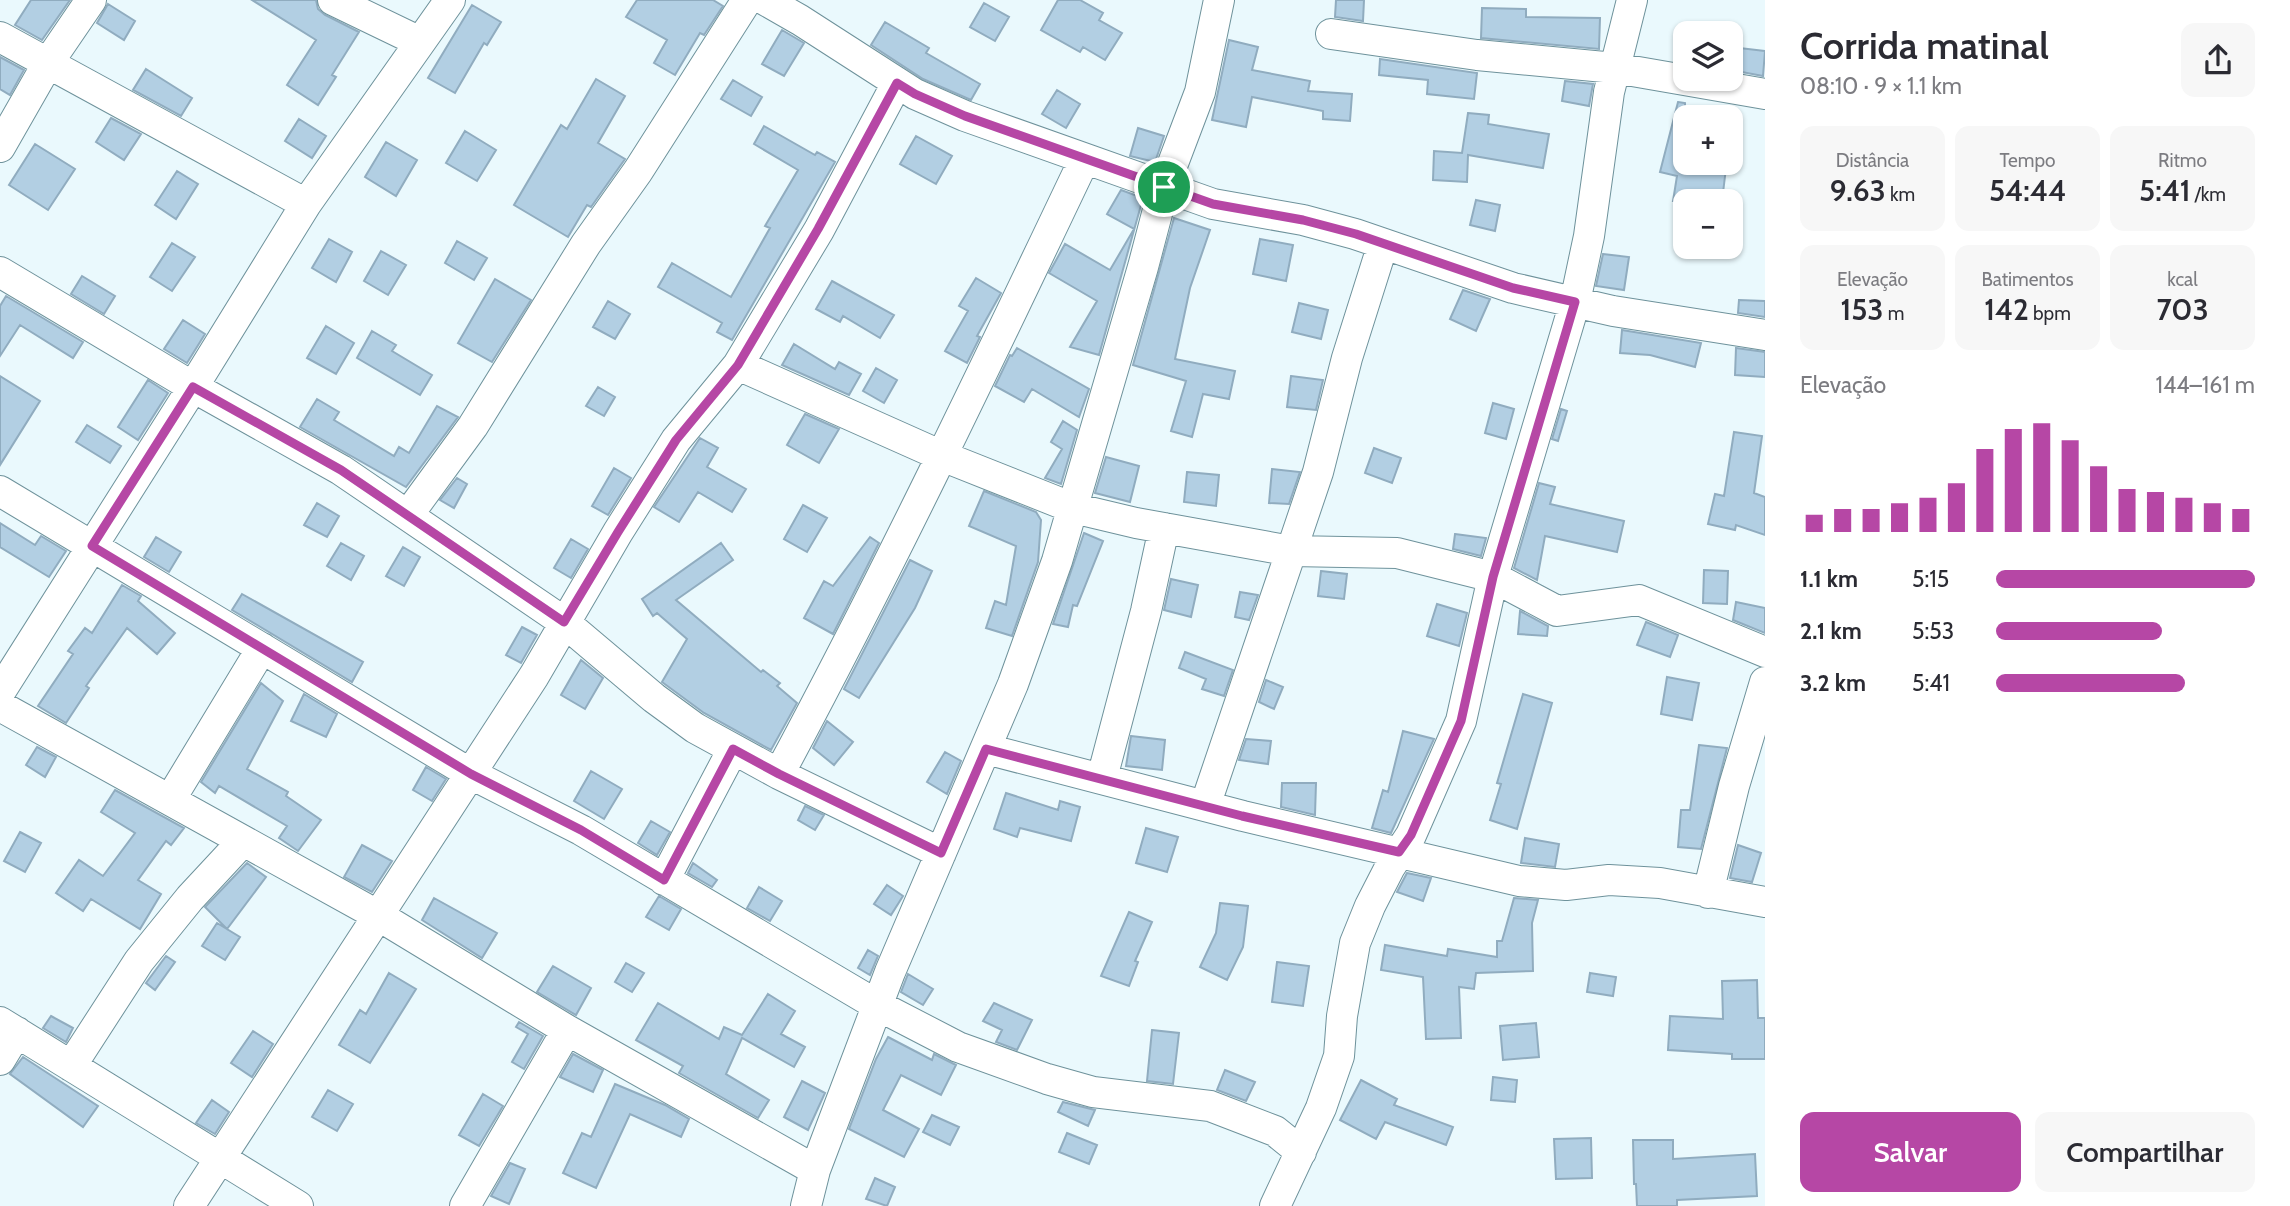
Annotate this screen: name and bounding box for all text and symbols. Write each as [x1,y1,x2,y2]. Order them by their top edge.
map controls [1673,21,1743,259]
button: layers [1673,21,1743,91]
text: Corrida matinal [1800,22,2049,69]
button: share [2181,23,2255,97]
text: 08:10 · 9 × 1.1 km [1800,72,1962,100]
button: + [1673,105,1743,175]
text: Distância [1836,149,1909,172]
text: Tempo [1999,149,2056,172]
text: Ritmo [2158,149,2207,172]
pin [1134,157,1194,217]
icon: arrive [1145,168,1183,206]
text: 9.63 [1830,172,1886,209]
text: 54:44 [1989,172,2066,209]
text: 5:41 [2139,172,2190,209]
text: km [1886,183,1915,206]
text: /km [2190,183,2226,206]
button: − [1673,189,1743,259]
text: Elevação [1837,268,1908,291]
text: Batimentos [1981,268,2074,291]
text: kcal [2167,268,2198,291]
text: 153 [1841,291,1884,328]
text: 142 [1984,291,2029,328]
text: 703 [2156,291,2209,328]
text: m [1884,302,1904,325]
text: bpm [2029,302,2071,325]
text: Elevação [1800,371,1886,399]
text: 144–161 m [2156,371,2255,399]
text: 1.1 km [1800,565,1858,593]
text: 5:15 [1912,565,1949,593]
text: 2.1 km [1800,617,1862,645]
text: 5:53 [1912,617,1954,645]
text: 3.2 km [1800,669,1866,697]
text: 5:41 [1912,669,1950,697]
button: Salvar [1800,1112,2021,1192]
button: Compartilhar [2035,1112,2255,1192]

